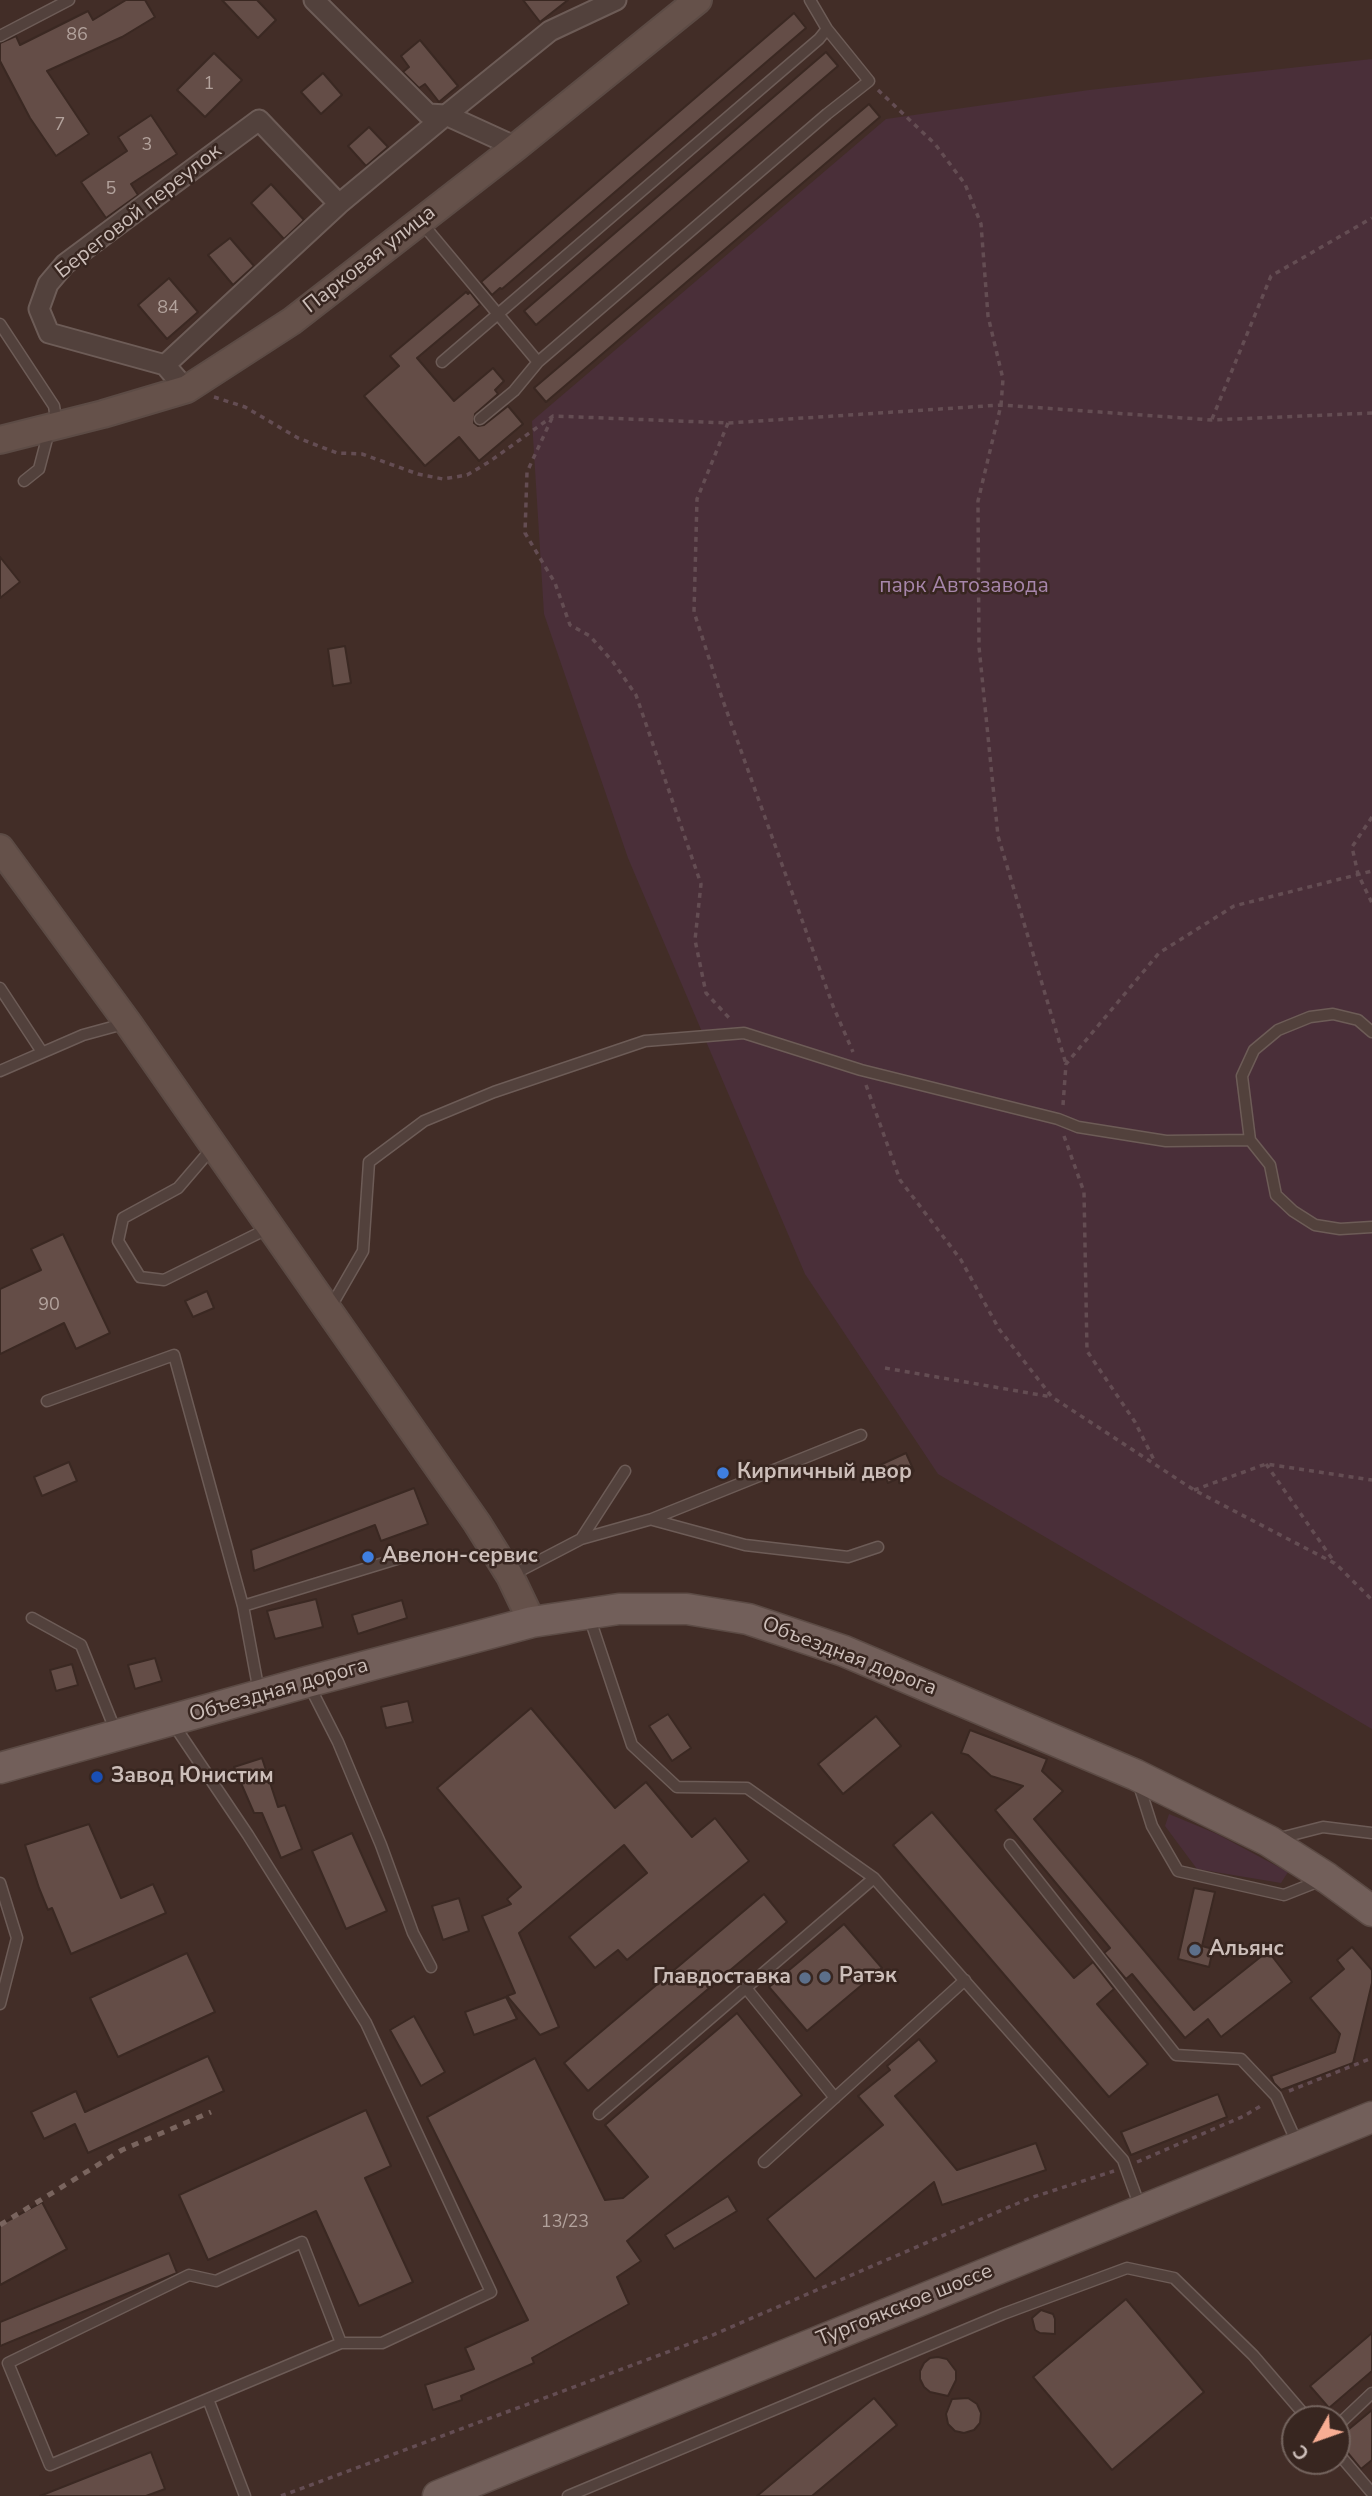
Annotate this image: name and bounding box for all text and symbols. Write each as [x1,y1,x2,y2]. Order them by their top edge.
house number: 86 [66,25,88,47]
house number: 1 [204,74,214,96]
house number: 7 [55,115,65,137]
house number: 3 [142,135,152,157]
street label: Береговой переулок [51,139,227,285]
house number: 5 [106,179,116,201]
street label: Парковая улица [299,201,441,319]
house number: 84 [157,298,179,320]
park label: парк Автозавода [879,574,1049,600]
house number: 90 [38,1295,60,1317]
place label: Кирпичный двор [737,1460,912,1486]
marker: Кирпичный двор [715,1465,731,1481]
place label: Авелон-сервис [382,1544,538,1570]
marker: Авелон-сервис [360,1549,376,1565]
street label: Объездная дорога [758,1612,940,1702]
street label: Объездная дорога [187,1653,371,1729]
place label: Завод Юнистим [111,1764,274,1790]
marker: Завод Юнистим [89,1769,105,1785]
place label: Альянс [1209,1937,1284,1963]
marker: Альянс [1187,1942,1203,1958]
place label: Ратэк [839,1964,897,1990]
place label: Главдоставка [653,1965,791,1991]
marker: Ратэк [817,1969,833,1985]
marker: Главдоставка [797,1970,813,1986]
house number: 13/23 [541,2212,589,2234]
street label: Тургоякское шоссе [813,2259,997,2353]
north arrow [1281,2405,1351,2475]
text: С [1287,2439,1316,2466]

